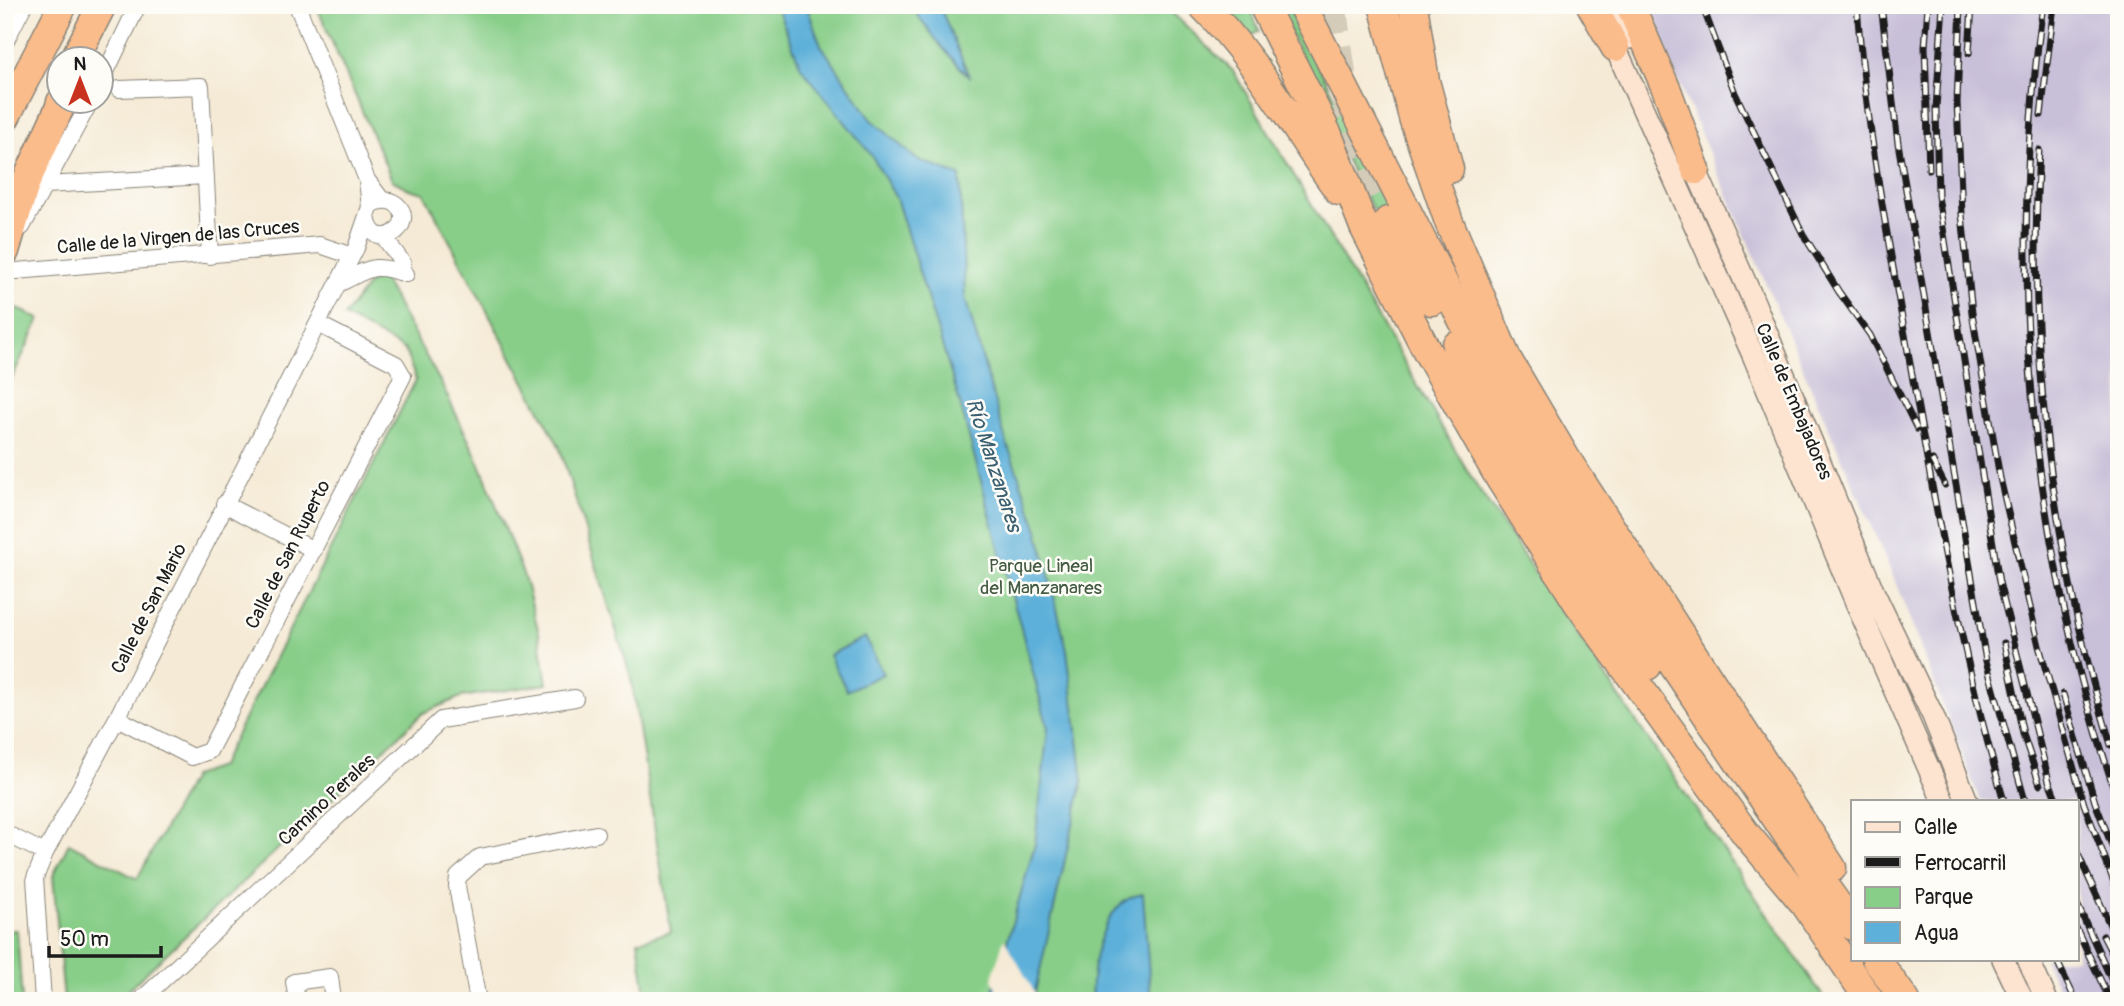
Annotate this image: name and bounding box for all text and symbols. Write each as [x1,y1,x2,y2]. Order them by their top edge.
north arrow [46,46,116,116]
text: N [74,52,87,76]
street label: Calle de la Virgen de las Cruces [56,214,301,260]
street label: Calle de Embajadores [1750,320,1838,484]
water label: Río Manzanares [959,395,1029,538]
street label: Calle de San Ruperto [240,476,336,633]
street label: Calle de San Mario [106,539,192,678]
park label: Parque Lineal del Manzanares [980,554,1103,600]
street label: Camino Perales [273,748,381,851]
legend [1851,800,2078,960]
text: Calle [1914,814,1958,841]
text: Ferrocarril [1914,850,2006,877]
text: Parque [1914,884,1973,911]
scale bar [49,915,161,959]
text: Agua [1914,920,1959,947]
text: 50 m [60,926,109,953]

